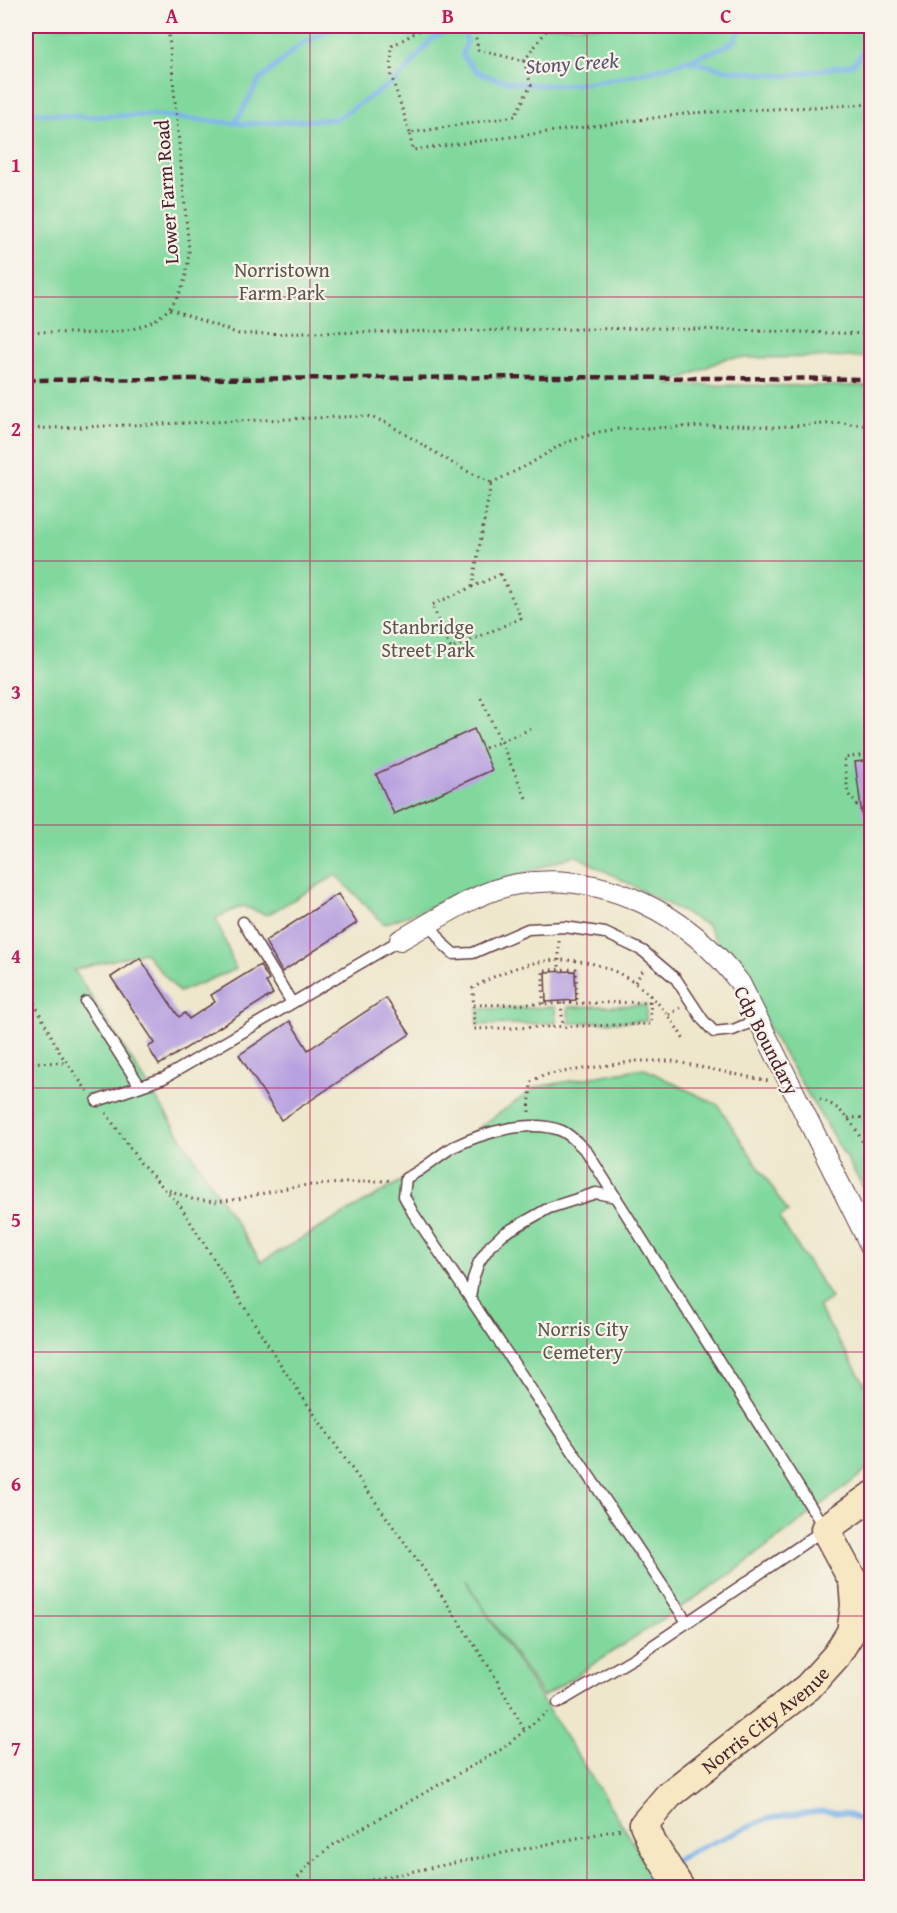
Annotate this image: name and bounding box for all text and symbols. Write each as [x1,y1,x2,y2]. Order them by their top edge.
text: A [166,1,179,30]
text: B [442,1,454,30]
text: C [720,1,732,30]
water label: Stony Creek [524,44,620,82]
street label: Lower Farm Road [146,118,186,265]
text: 1 [11,150,21,179]
park label: Norristown Farm Park [234,255,330,307]
text: 2 [11,414,21,443]
park label: Stanbridge Street Park [381,612,476,664]
text: 3 [11,677,21,706]
text: 4 [11,941,21,970]
street label: Cdp Boundary [727,981,807,1099]
text: 5 [11,1205,21,1234]
park label: Norris City Cemetery [537,1314,629,1366]
text: 6 [11,1469,21,1498]
street label: Norris City Avenue [694,1659,835,1780]
text: 7 [11,1733,21,1762]

